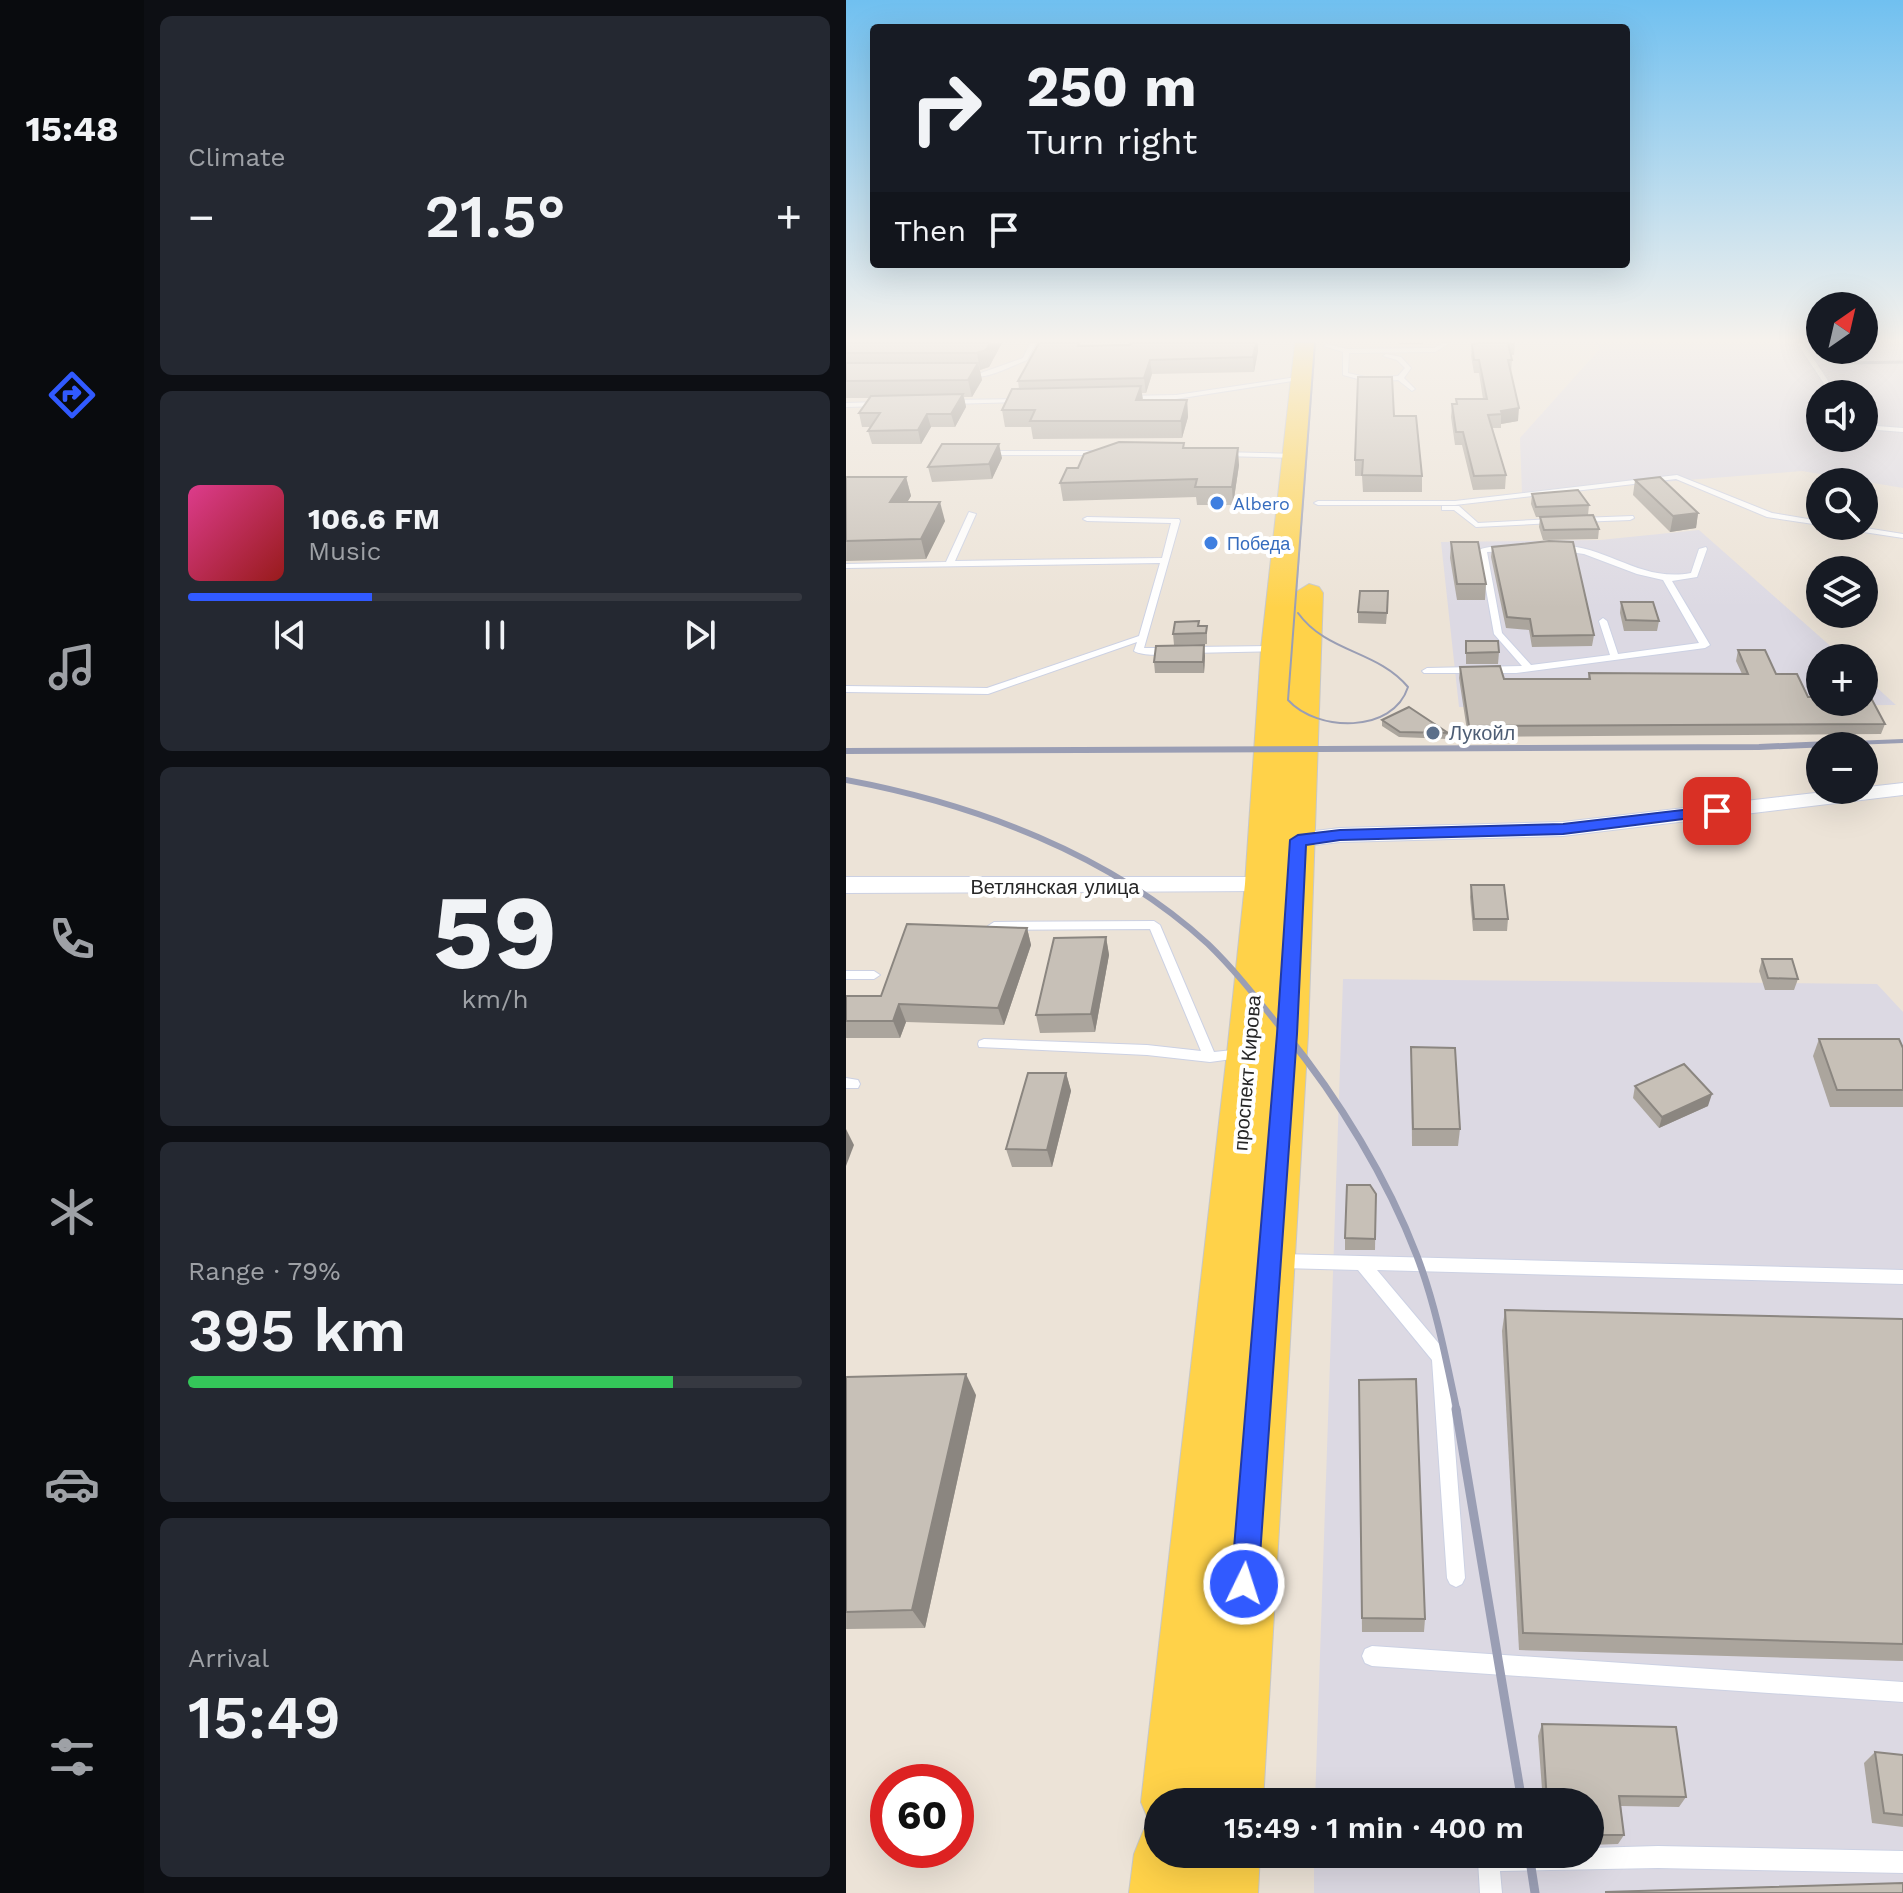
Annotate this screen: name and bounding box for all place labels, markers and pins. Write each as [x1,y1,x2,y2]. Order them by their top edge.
place label: Albero [1233,493,1290,514]
marker: Albero [1208,494,1226,512]
place label: Победа [1227,533,1291,554]
marker: Победа [1202,534,1220,552]
place label: Лукойл [1449,721,1515,745]
marker: Лукойл [1424,724,1442,742]
pin [1683,777,1751,845]

